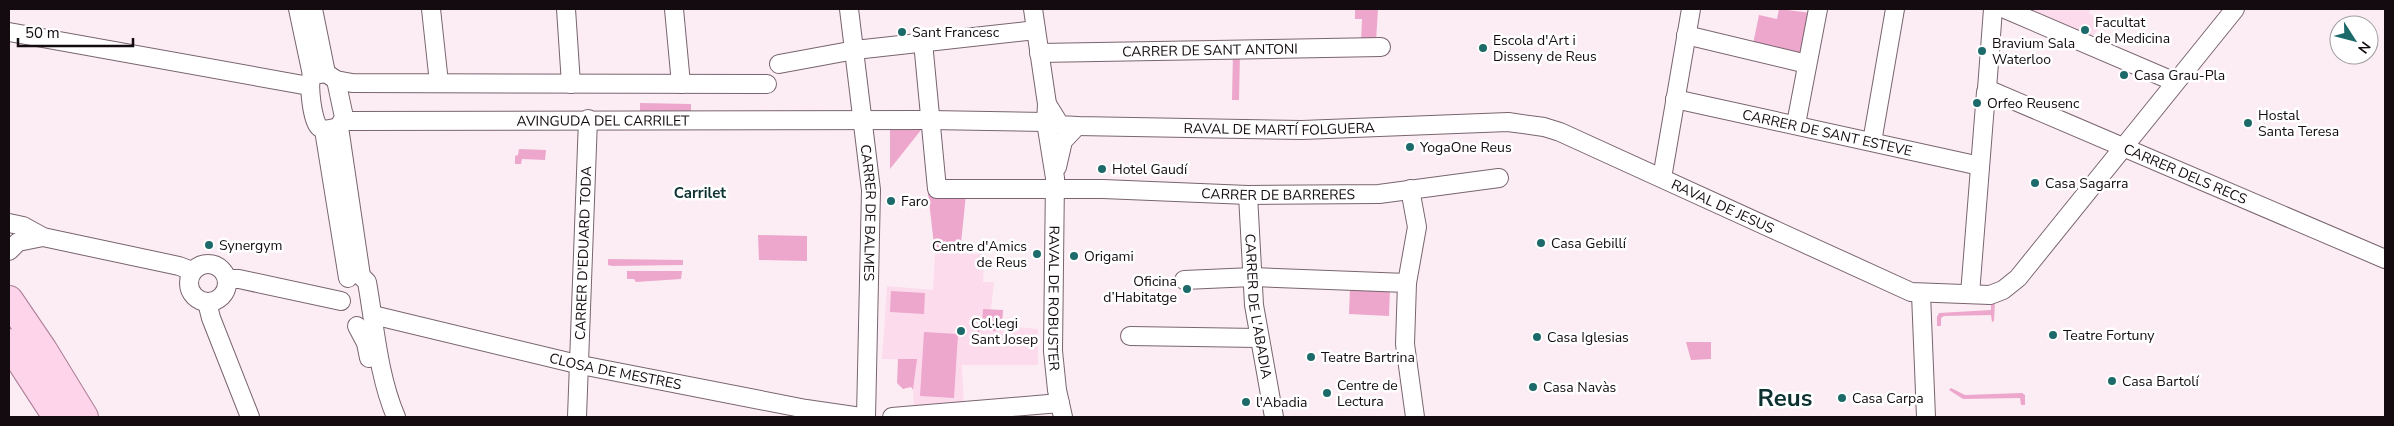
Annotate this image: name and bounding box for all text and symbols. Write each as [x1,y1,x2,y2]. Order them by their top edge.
place label: Facultat de Medicina [2095,13,2170,48]
scale bar [18,15,132,47]
north arrow [2329,15,2379,65]
text: 50 m [25,23,60,43]
place label: Sant Francesc [912,23,1000,42]
marker: Facultat de Medicina [2079,24,2091,36]
marker: Sant Francesc [896,26,908,38]
place label: Escola d'Art i Disseny de Reus [1493,31,1597,66]
place label: Bravium Sala Waterloo [1992,34,2075,69]
text: N [2353,38,2375,57]
street label: CARRER DE SANT ANTONI [1122,39,1298,61]
marker: Escola d'Art i Disseny de Reus [1477,42,1489,54]
marker: Bravium Sala Waterloo [1976,45,1988,57]
place label: Casa Grau-Pla [2134,66,2225,85]
marker: Casa Grau-Pla [2118,69,2130,81]
place label: Orfeo Reusenc [1987,94,2080,113]
marker: Orfeo Reusenc [1971,97,1983,109]
street label: CARRER DE SANT ESTEVE [1741,105,1914,160]
place label: Hostal Santa Teresa [2258,106,2339,141]
street label: AVINGUDA DEL CARRILET [516,111,690,130]
marker: Hostal Santa Teresa [2242,117,2254,129]
street label: RAVAL DE MARTÍ FOLGUERA [1183,118,1375,140]
place label: YogaOne Reus [1419,138,1512,157]
street label: CARRER DELS RECS [2121,139,2251,209]
marker: YogaOne Reus [1404,141,1416,153]
street label: CARRER DE BALMES [856,143,880,282]
place label: Hotel Gaudí [1112,160,1188,179]
marker: Hotel Gaudí [1096,163,1108,175]
street label: CARRER D'EDUARD TODA [570,166,596,340]
place label: Casa Sagarra [2045,174,2128,193]
street label: RAVAL DE JESUS [1668,175,1778,238]
marker: Casa Sagarra [2029,177,2041,189]
district label: Carrilet [674,183,726,203]
street label: CARRER DE BARRERES [1201,184,1356,205]
place label: Faro [901,192,929,211]
marker: Faro [885,195,897,207]
street label: RAVAL DE ROBUSTER [1043,225,1064,372]
street label: CARRER DE L'ABADIA [1241,233,1277,380]
place label: Casa Gebillí [1551,234,1627,253]
place label: Synergym [219,236,282,255]
place label: Centre d'Amics de Reus [932,237,1027,272]
marker: Casa Gebillí [1535,237,1547,249]
marker: Synergym [203,239,215,251]
place label: Origami [1084,247,1134,266]
marker: Centre d'Amics de Reus [1031,248,1043,260]
marker: Origami [1068,250,1080,262]
place label: Oficina d’Habitatge [1103,272,1177,307]
marker: Oficina d’Habitatge [1181,283,1193,295]
place label: Col·legi Sant Josep [971,314,1038,349]
marker: Col·legi Sant Josep [955,325,967,337]
place label: Teatre Fortuny [2063,326,2155,345]
place label: Casa Iglesias [1547,328,1629,347]
marker: Teatre Fortuny [2047,329,2059,341]
marker: Casa Iglesias [1531,331,1543,343]
street label: CLOSA DE MESTRES [547,348,684,394]
place label: Teatre Bartrina [1321,348,1415,367]
marker: Teatre Bartrina [1305,351,1317,363]
place label: Casa Bartolí [2122,372,2199,391]
marker: Casa Bartolí [2106,375,2118,387]
place label: Centre de Lectura [1337,376,1398,411]
place label: Casa Navàs [1543,378,1617,397]
marker: Casa Navàs [1527,381,1539,393]
district label: Reus [1758,382,1812,414]
marker: Centre de Lectura [1321,387,1333,399]
place label: Casa Carpa [1852,389,1924,408]
marker: Casa Carpa [1836,392,1848,404]
place label: l'Abadia [1256,393,1307,412]
marker: l'Abadia [1240,396,1252,408]

